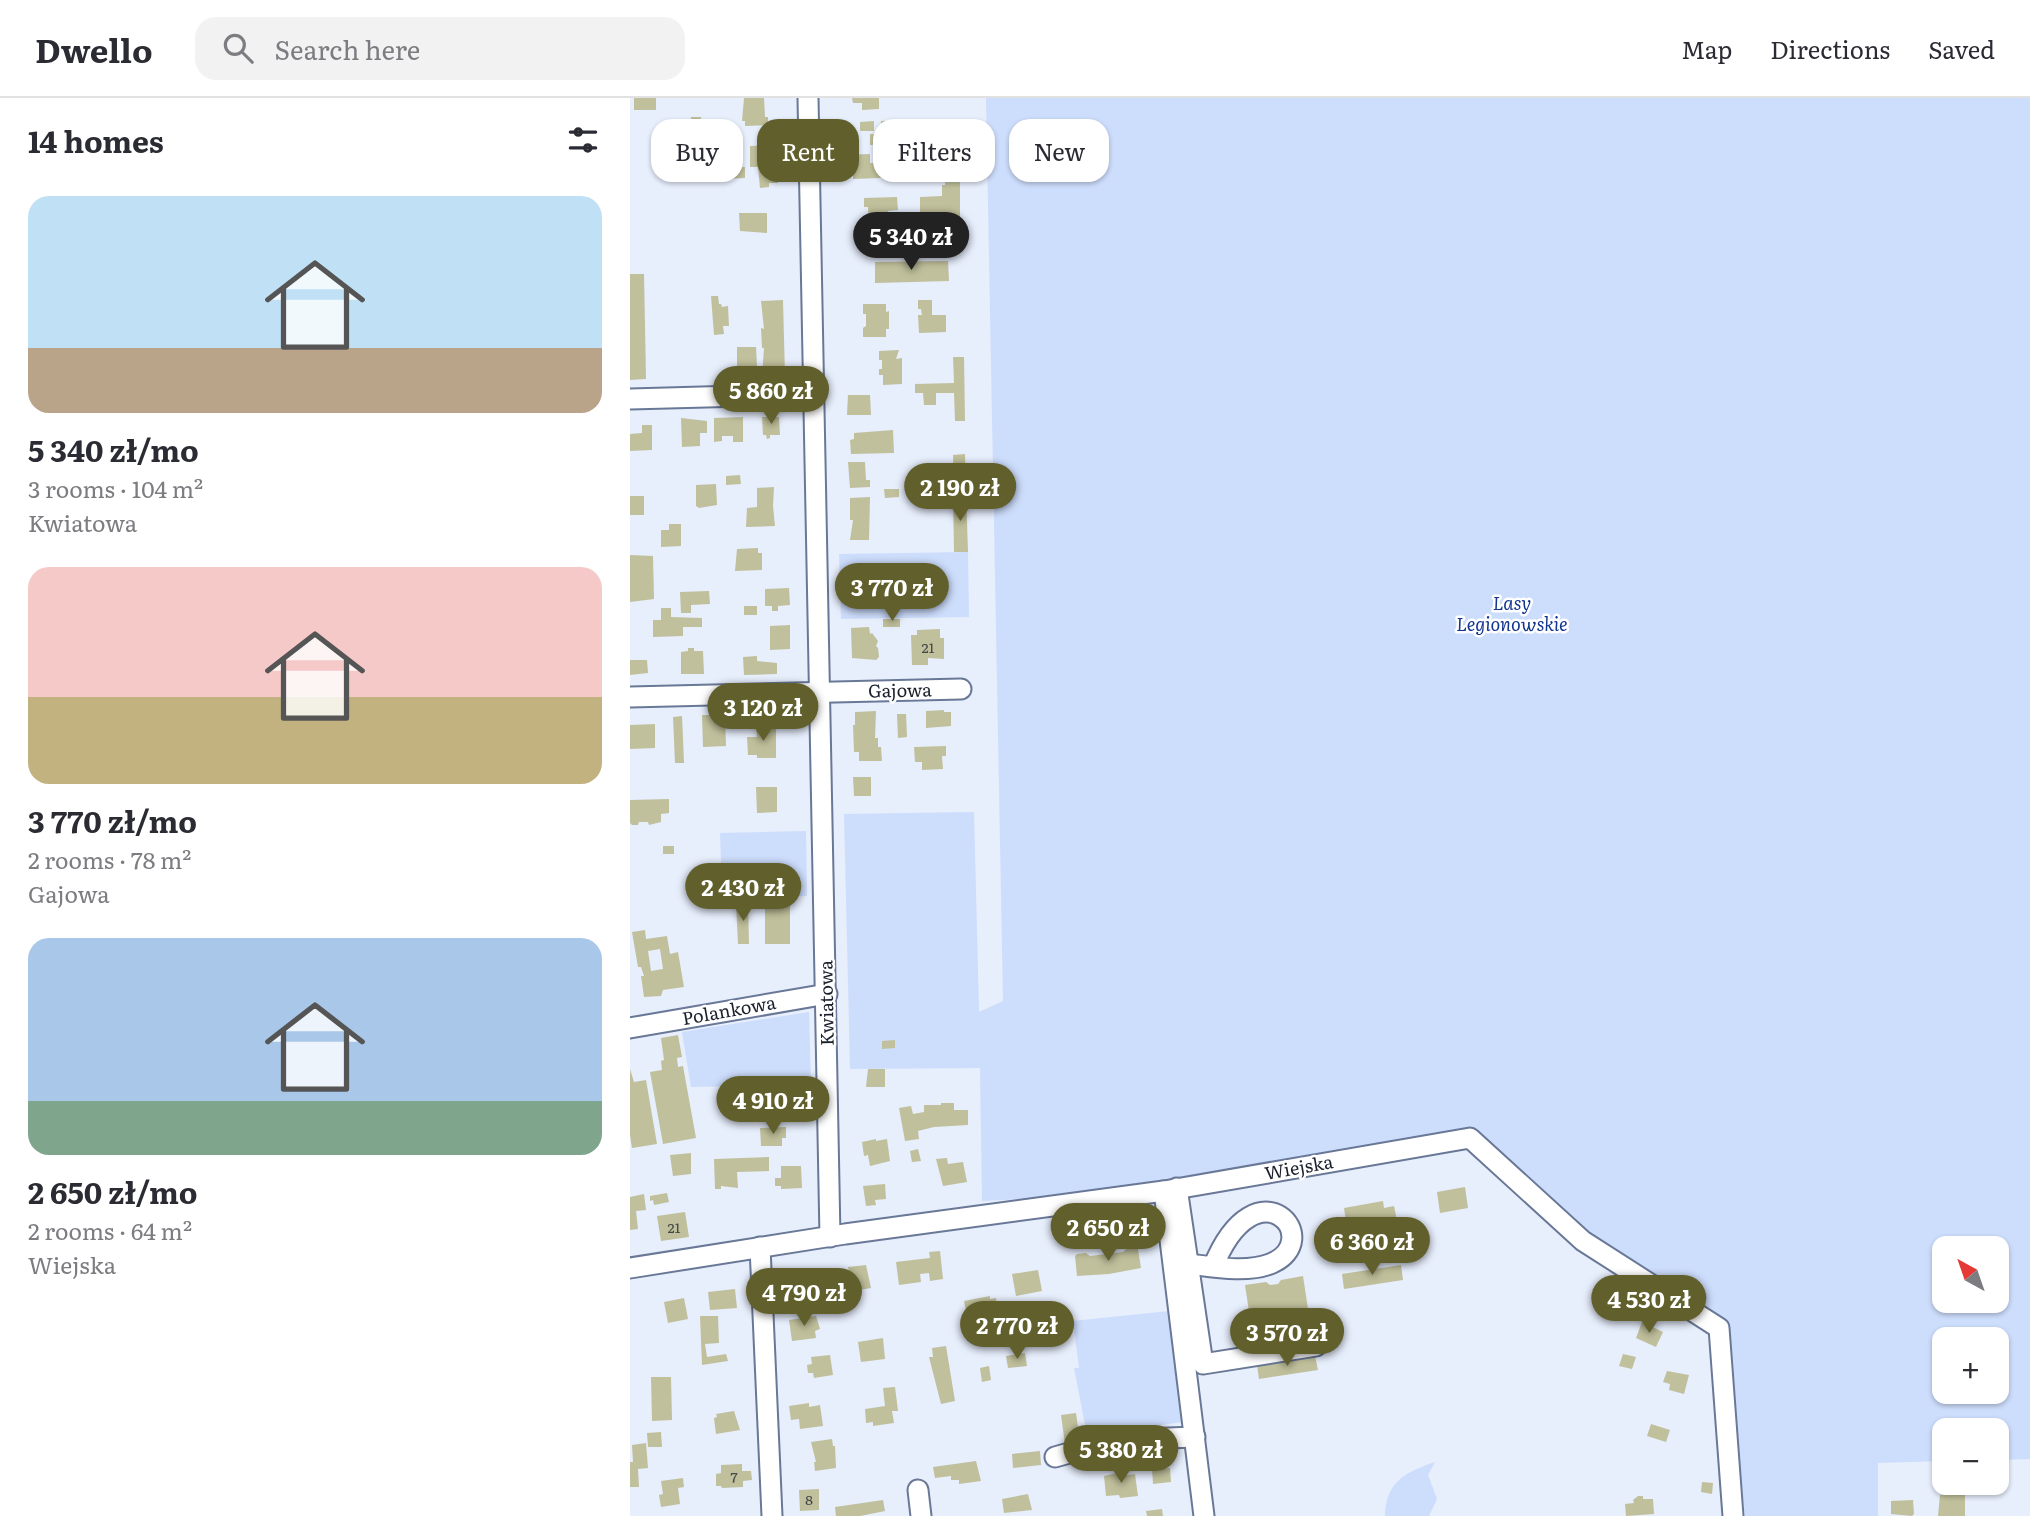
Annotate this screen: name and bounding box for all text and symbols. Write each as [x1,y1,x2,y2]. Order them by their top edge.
search box [195,17,685,80]
text: Dwello [35,24,153,73]
icon: search [219,29,257,67]
text: Search here [275,29,420,68]
text: Map [1681,31,1732,66]
text: Directions [1770,31,1890,66]
text: Saved [1928,31,1995,66]
text: 14 homes [28,118,164,162]
chip: Buy [651,119,743,182]
chip: Rent [757,119,859,182]
chip: Filters [873,119,995,182]
chip: New [1009,119,1109,182]
icon: filters [564,121,602,159]
pin: 5 340 zł [839,212,983,272]
text: 5 340 zł [869,218,953,252]
icon: home [252,242,378,368]
pin: 5 860 zł [699,366,843,426]
text: 5 860 zł [729,372,813,406]
text: 5 340 zł/mo [28,427,199,471]
pin: 2 190 zł [888,464,1032,523]
text: 2 190 zł [920,469,1000,503]
text: 3 rooms · 104 m² [28,471,203,505]
text: Kwiatowa [28,505,137,539]
pin: 3 770 zł [820,564,964,623]
text: 3 770 zł [851,569,933,603]
park label: Lasy Legionowskie [1456,589,1568,637]
icon: home [252,613,378,739]
house number: 21 [922,637,935,657]
street label: Gajowa [868,675,932,704]
pin: 3 120 zł [691,684,835,743]
text: 3 120 zł [723,689,803,723]
text: 3 770 zł/mo [28,798,197,842]
text: 2 rooms · 78 m² [28,842,191,876]
pin: 2 430 zł [671,864,815,923]
text: 2 430 zł [701,869,785,903]
text: Gajowa [28,876,110,910]
street label: Kwiatowa [811,960,840,1046]
icon: home [252,984,378,1110]
street label: Polankowa [680,988,778,1031]
pin: 4 910 zł [701,1076,845,1136]
text: 4 910 zł [732,1082,814,1116]
street label: Wiejska [1262,1147,1335,1186]
text: 2 650 zł/mo [28,1169,197,1213]
pin: 2 650 zł [1036,1204,1180,1263]
text: 2 650 zł [1067,1209,1149,1243]
text: 2 rooms · 64 m² [28,1213,192,1247]
house number: 21 [668,1217,681,1237]
pin: 6 360 zł [1300,1218,1444,1277]
text: 6 360 zł [1330,1223,1414,1257]
north arrow [1932,1236,2009,1312]
map controls [1932,1236,2009,1495]
text: Wiejska [28,1247,116,1281]
pin: 4 790 zł [732,1268,876,1328]
text: 4 790 zł [762,1274,846,1308]
pin: 4 530 zł [1577,1276,1721,1335]
text: 4 530 zł [1607,1281,1691,1315]
pin: 2 770 zł [945,1302,1089,1361]
text: 2 770 zł [976,1307,1058,1341]
pin: 3 570 zł [1215,1308,1359,1368]
text: 3 570 zł [1246,1314,1328,1348]
button: + [1932,1327,2009,1404]
button: − [1932,1418,2009,1495]
pin: 5 380 zł [1049,1426,1193,1485]
text: 5 380 zł [1079,1431,1163,1465]
house number: 7 [730,1466,738,1486]
house number: 8 [805,1489,813,1509]

